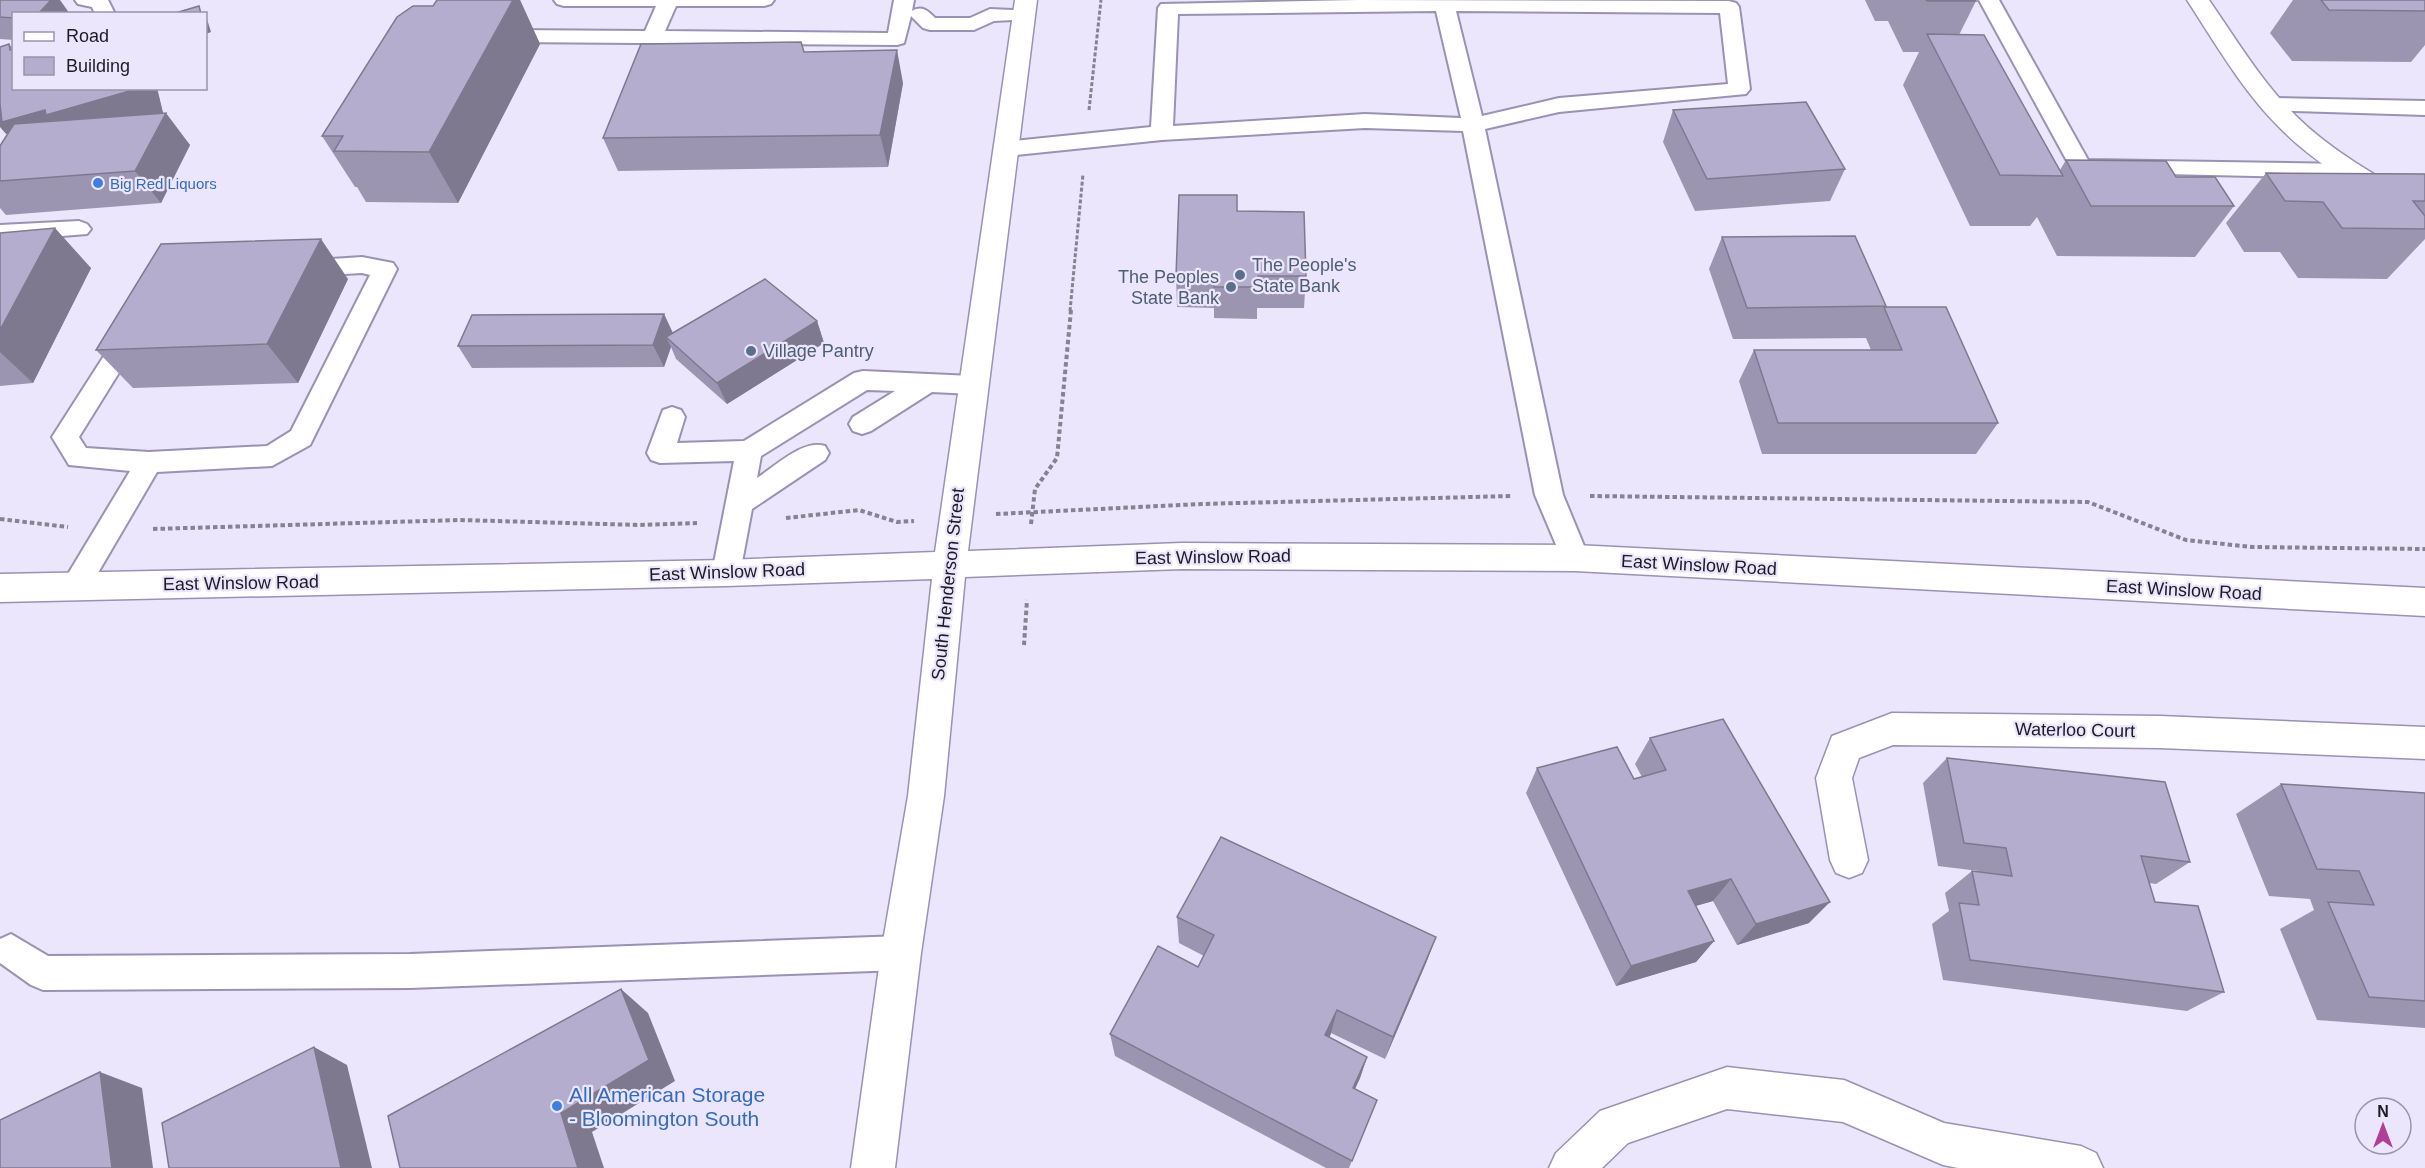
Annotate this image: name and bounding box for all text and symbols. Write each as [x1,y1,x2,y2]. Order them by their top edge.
legend [12,12,207,90]
text: Road [66,26,109,46]
text: Building [66,56,130,76]
place label: Big Red Liquors [110,175,217,192]
marker: Big Red Liquors [91,176,105,190]
place label: The People's State Bank [1252,255,1357,296]
place label: The Peoples State Bank [1118,267,1220,308]
marker: The People's State Bank [1233,268,1247,282]
marker: The Peoples State Bank [1224,280,1238,294]
place label: Village Pantry [763,341,874,361]
marker: Village Pantry [744,344,758,358]
street label: South Henderson Street [928,487,968,681]
street label: East Winslow Road [1135,546,1291,568]
street label: East Winslow Road [1621,551,1777,579]
street label: East Winslow Road [649,559,805,585]
street label: East Winslow Road [163,572,319,594]
street label: East Winslow Road [2106,576,2262,604]
street label: Waterloo Court [2015,719,2135,741]
place label: All American Storage - Bloomington South [569,1083,765,1130]
north arrow [2353,1096,2413,1156]
marker: All American Storage - Bloomington South [550,1099,564,1113]
text: N [2377,1103,2389,1120]

